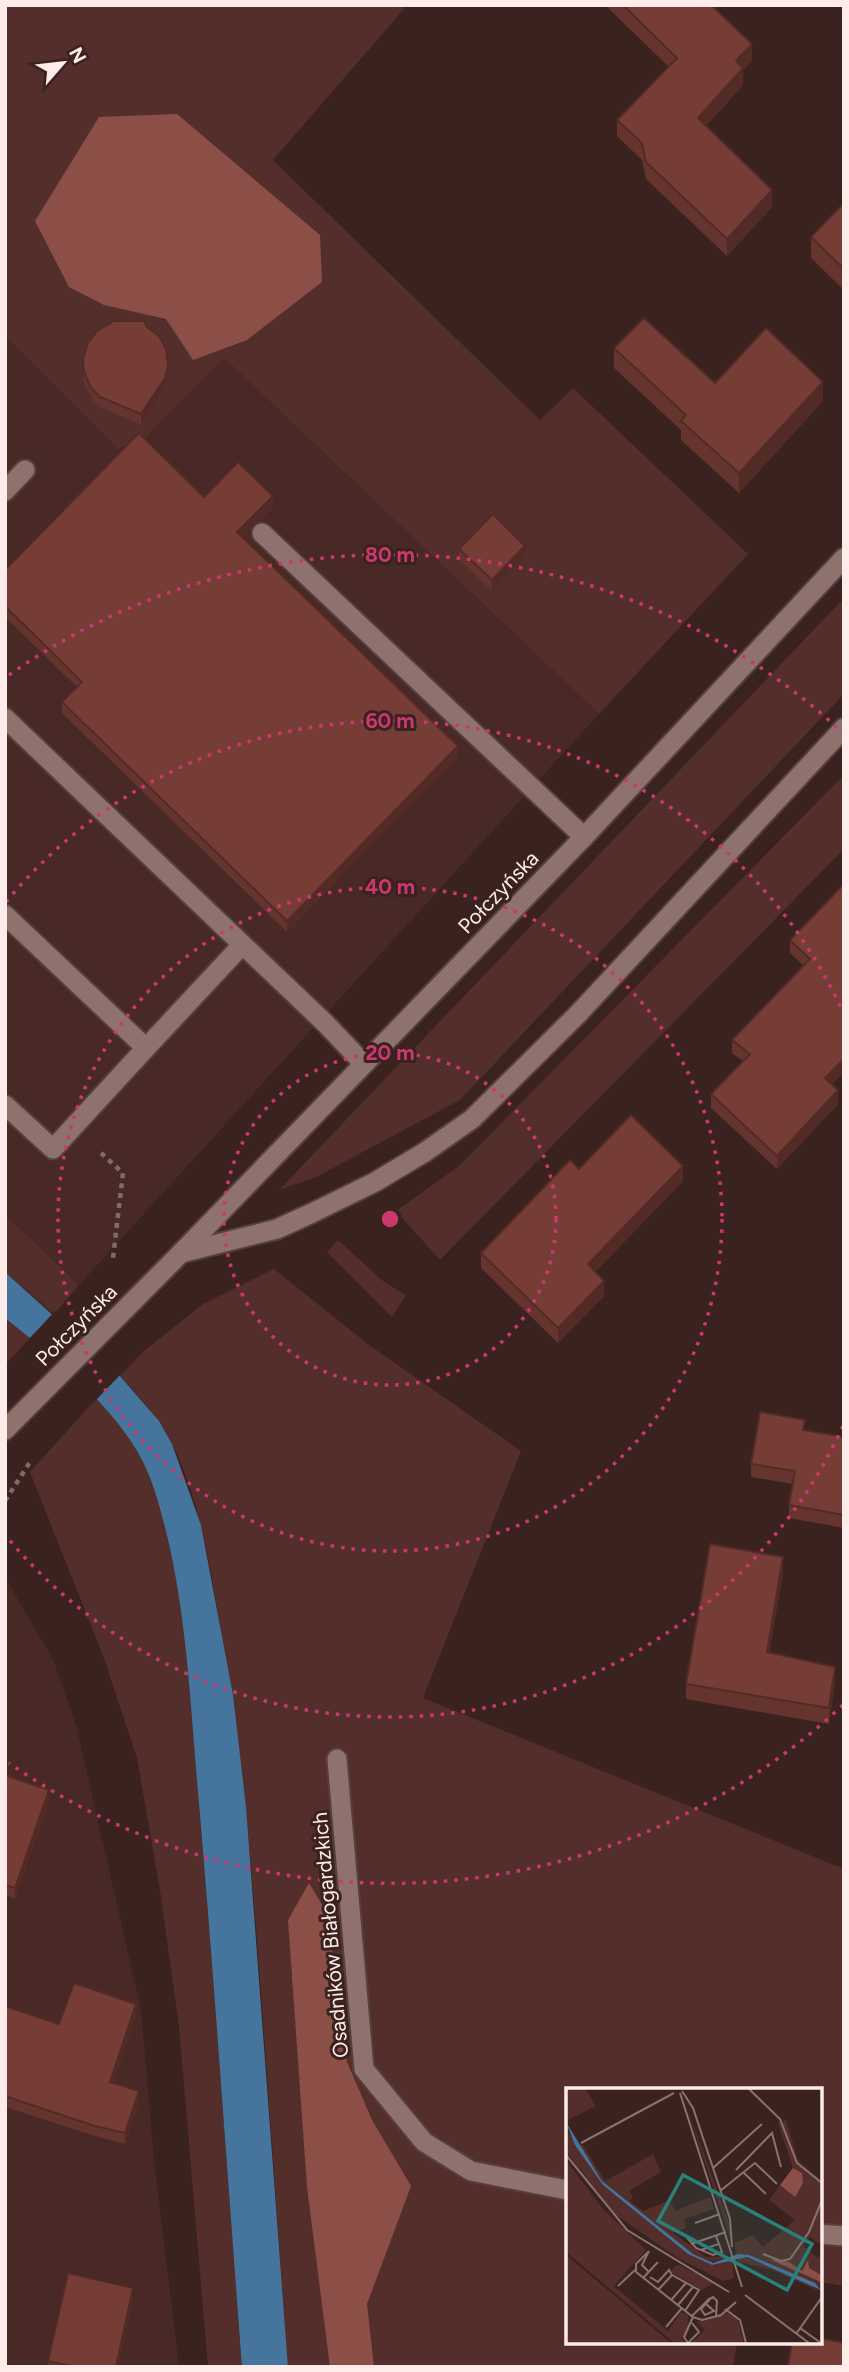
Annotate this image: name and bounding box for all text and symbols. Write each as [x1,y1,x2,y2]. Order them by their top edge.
north arrow [28,28,98,98]
text: N [64,43,91,67]
text: 80 m [365,542,415,567]
text: 60 m [365,708,415,733]
street label: Połczyńska [453,846,543,938]
text: 40 m [365,874,415,899]
text: 20 m [365,1040,415,1065]
centre of rings [378,1207,402,1231]
street label: Połczyńska [30,1279,122,1371]
street label: Osadników Białogardzkich [307,1811,353,2059]
inset map [566,2088,821,2344]

